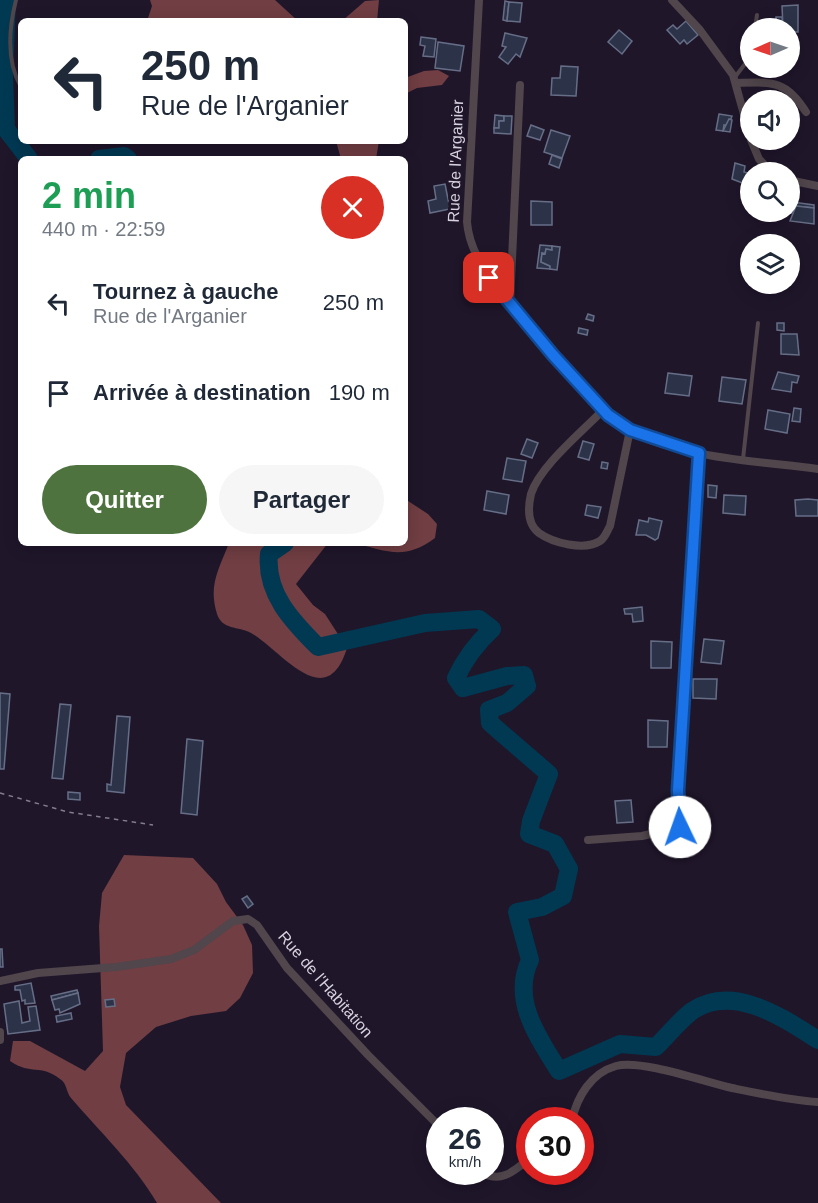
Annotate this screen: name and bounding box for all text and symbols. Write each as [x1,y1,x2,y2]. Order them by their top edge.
north arrow [740,18,800,78]
map controls [740,18,800,294]
icon: left [42,42,120,120]
text: 250 m [141,42,260,89]
button: sound [740,90,800,150]
text: Rue de l'Arganier [141,91,349,121]
street label: Rue de l'Arganier [445,99,466,223]
button: search [740,162,800,222]
text: 2 min [42,175,136,216]
button: close [321,176,384,239]
text: 440 m · 22:59 [42,218,165,240]
button: layers [740,234,800,294]
pin [463,252,514,303]
icon: arrive [472,261,505,294]
text: Tournez à gauche [93,279,278,304]
icon: left [42,287,75,320]
text: 250 m [323,290,384,315]
text: Rue de l'Arganier [93,305,247,327]
icon: arrive [42,377,75,410]
text: Arrivée à destination [93,380,311,405]
text: 190 m [329,380,390,405]
button: Quitter [42,465,207,534]
button: Partager [219,465,384,534]
position arrow [648,795,712,859]
street label: Rue de l'Habitation [275,928,376,1041]
speed limit sign: 30 [516,1107,594,1185]
text: 26 [448,1122,482,1155]
text: km/h [449,1153,481,1170]

